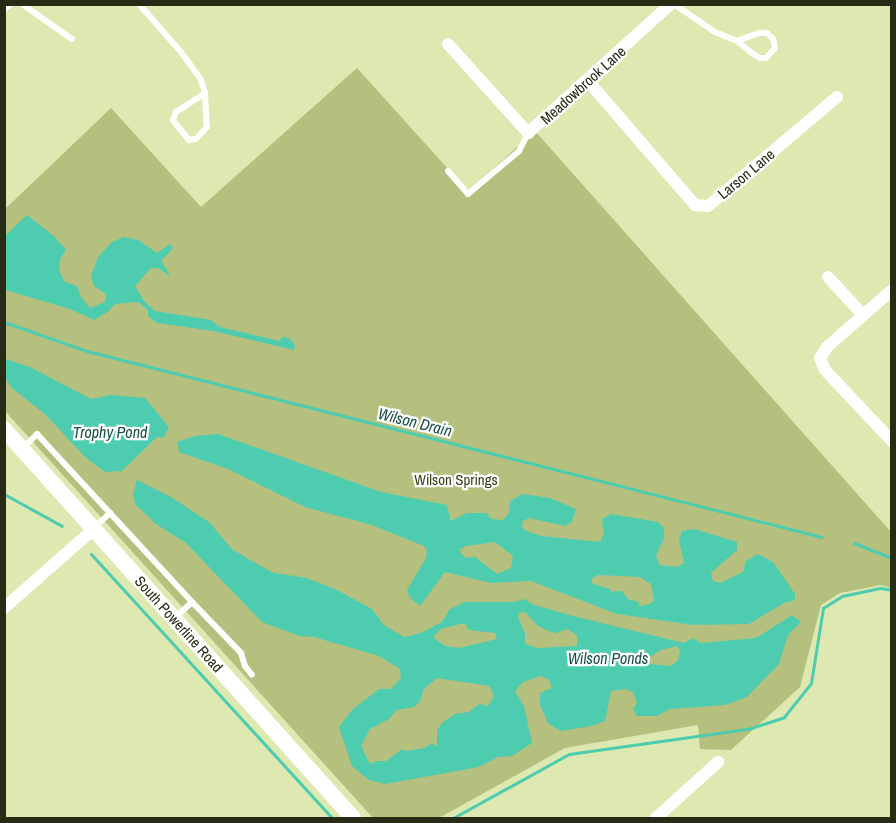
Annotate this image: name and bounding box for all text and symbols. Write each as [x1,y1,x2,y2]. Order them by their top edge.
street label: Meadowbrook Lane [537,42,629,128]
street label: Larson Lane [714,145,778,203]
water label: Wilson Drain [376,404,454,440]
water label: Trophy Pond [73,422,147,442]
park label: Wilson Springs [414,471,498,489]
street label: South Powerline Road [131,572,227,676]
water label: Wilson Ponds [568,648,648,668]

